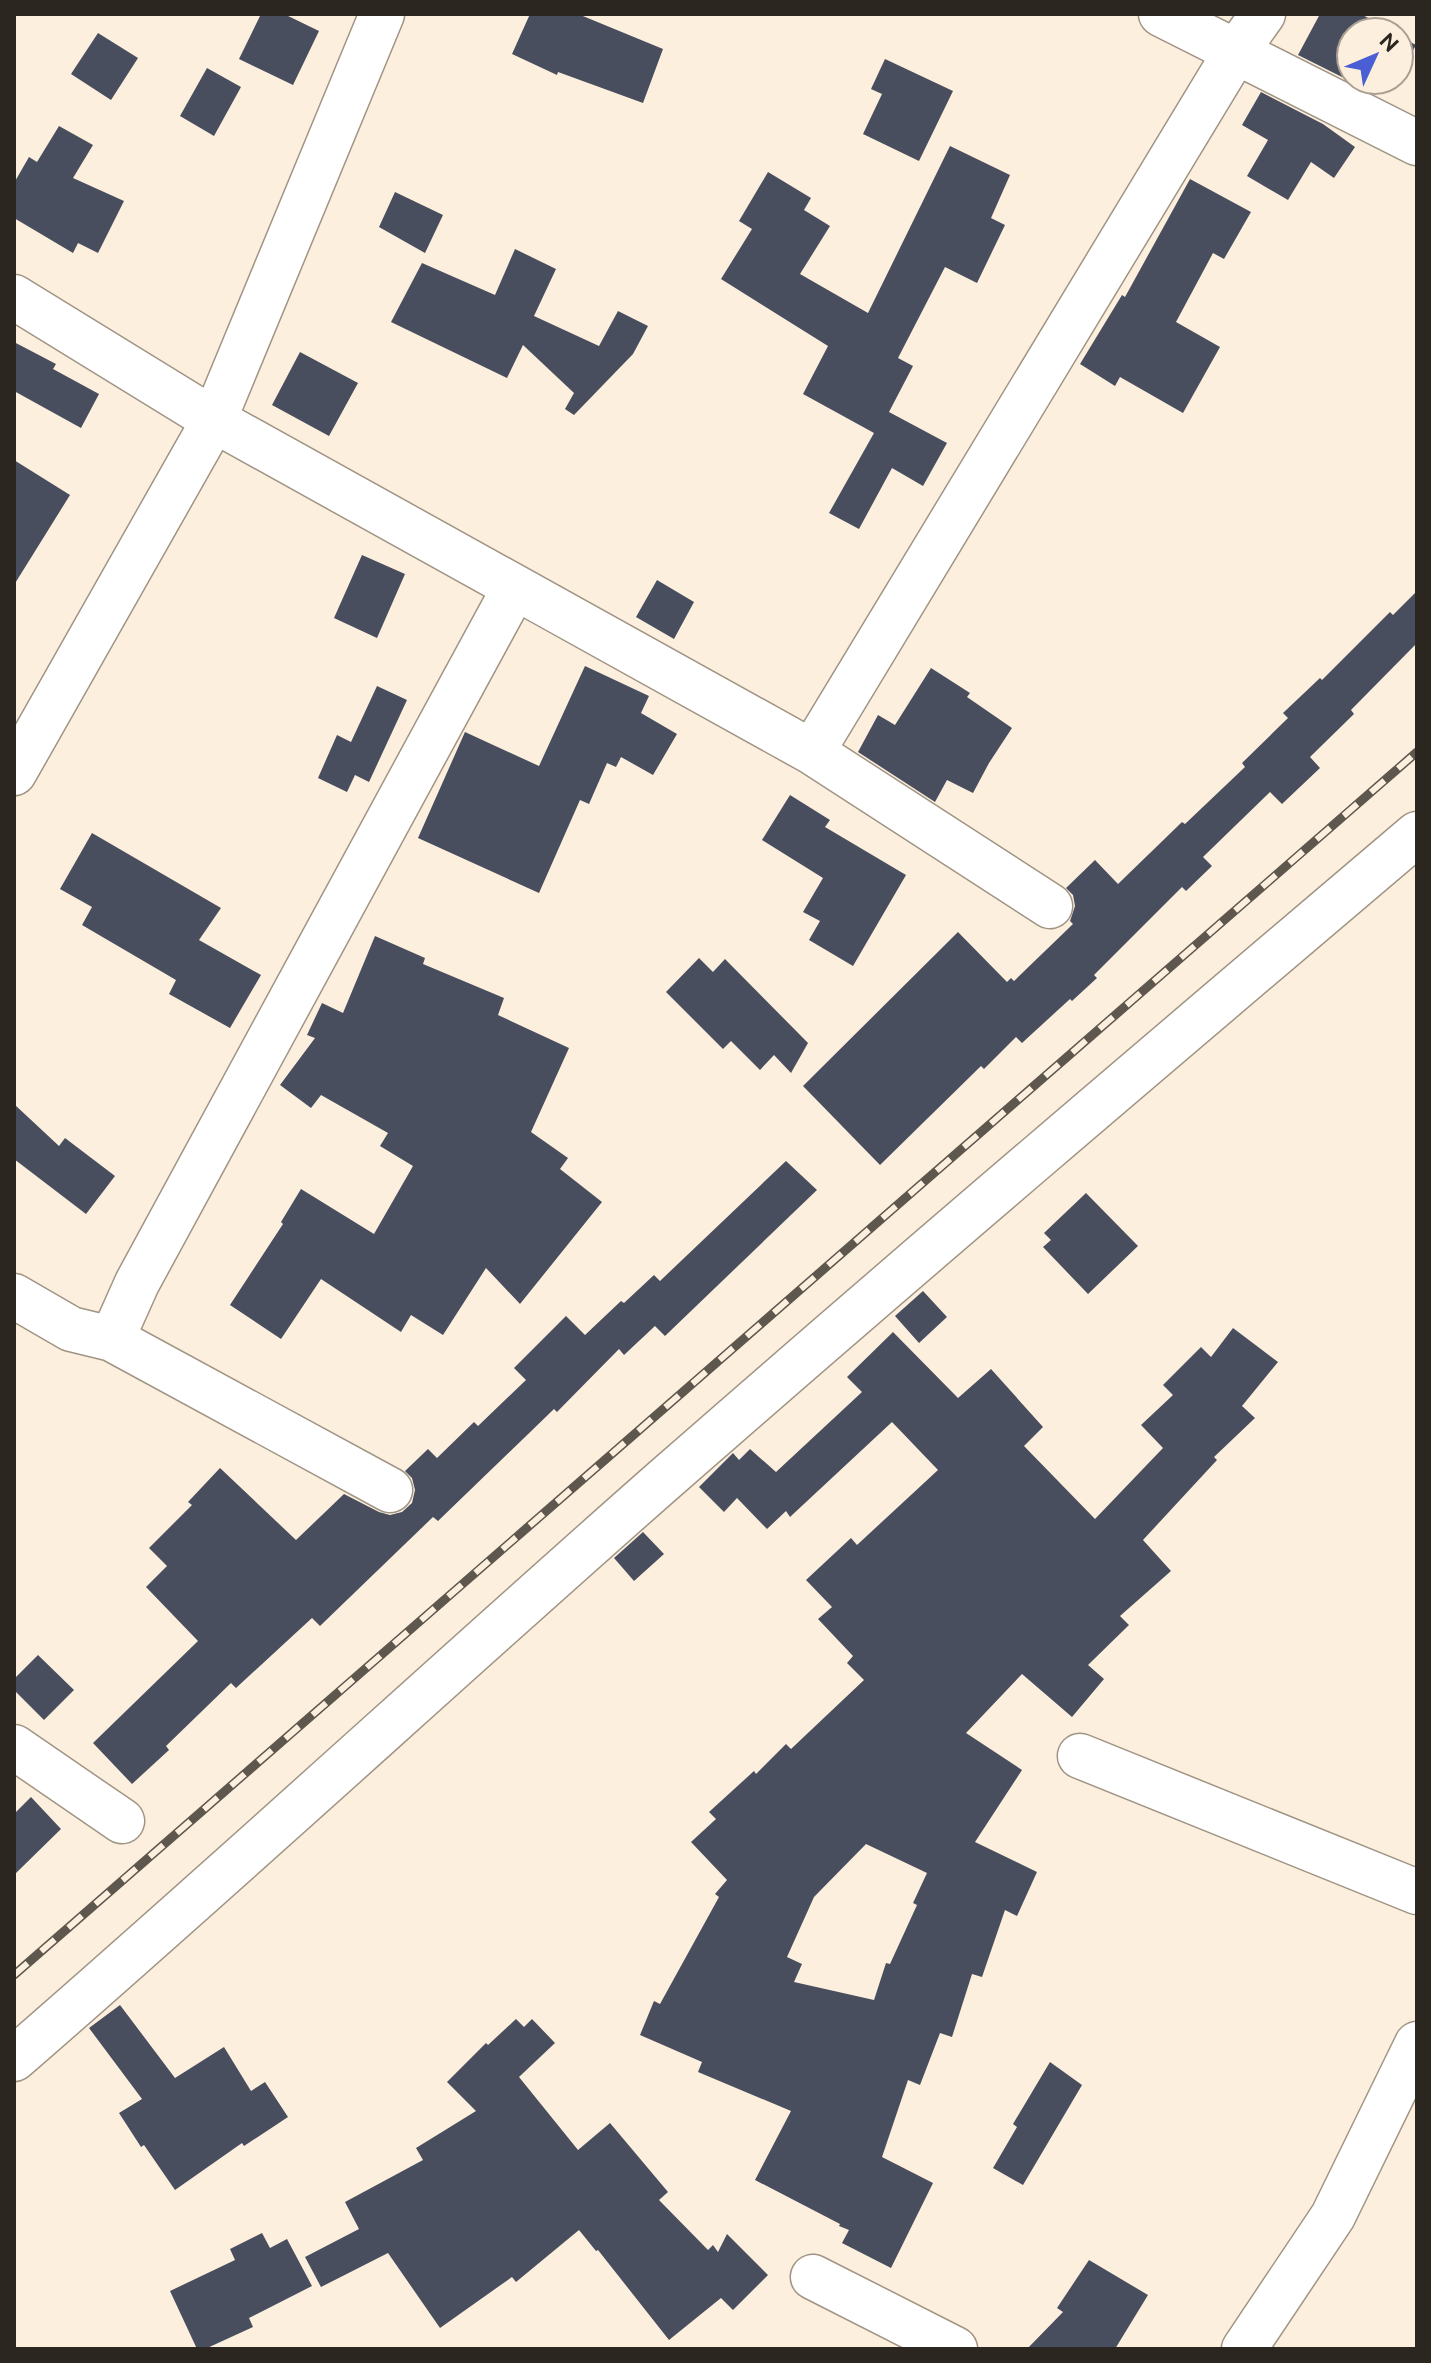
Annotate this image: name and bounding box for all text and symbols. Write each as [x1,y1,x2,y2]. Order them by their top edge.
north arrow [1335,16,1415,96]
text: N [1375,27,1404,56]

